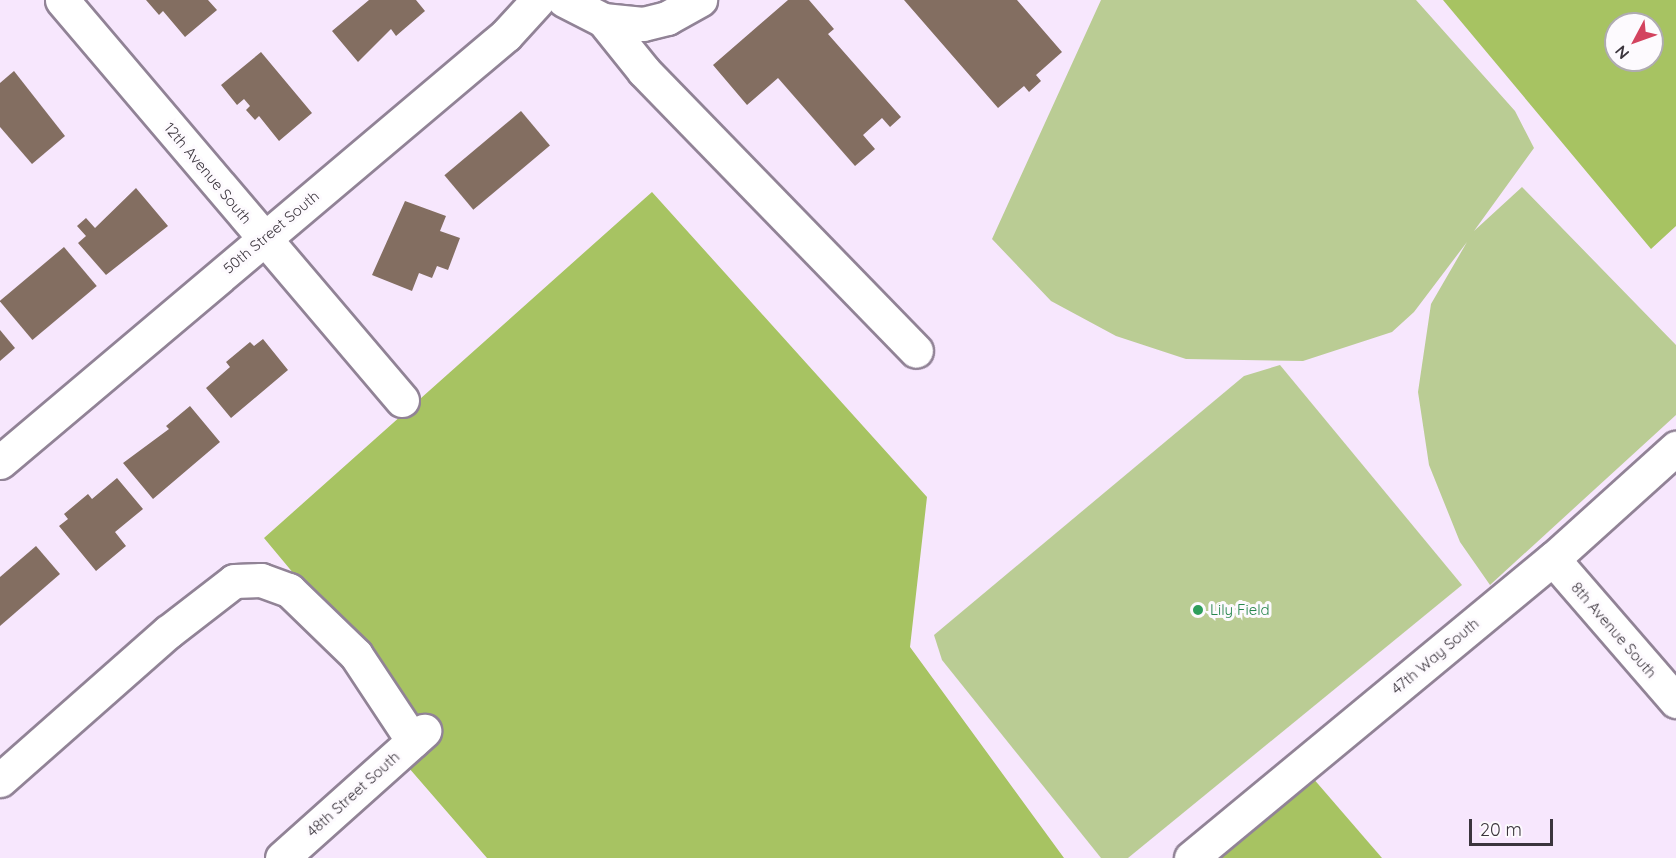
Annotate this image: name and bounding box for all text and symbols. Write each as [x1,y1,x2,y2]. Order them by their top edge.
north arrow [1604,12,1664,72]
text: N [1611,42,1633,64]
street label: 12th Avenue South [160,119,256,227]
street label: 50th Street South [219,187,323,277]
street label: 8th Avenue South [1568,579,1660,681]
place label: Lily Field [1210,601,1270,619]
marker: Lily Field [1191,603,1205,617]
street label: 47th Way South [1388,614,1482,698]
street label: 48th Street South [303,748,403,840]
scale bar [1472,807,1556,845]
text: 20 m [1480,818,1522,841]

